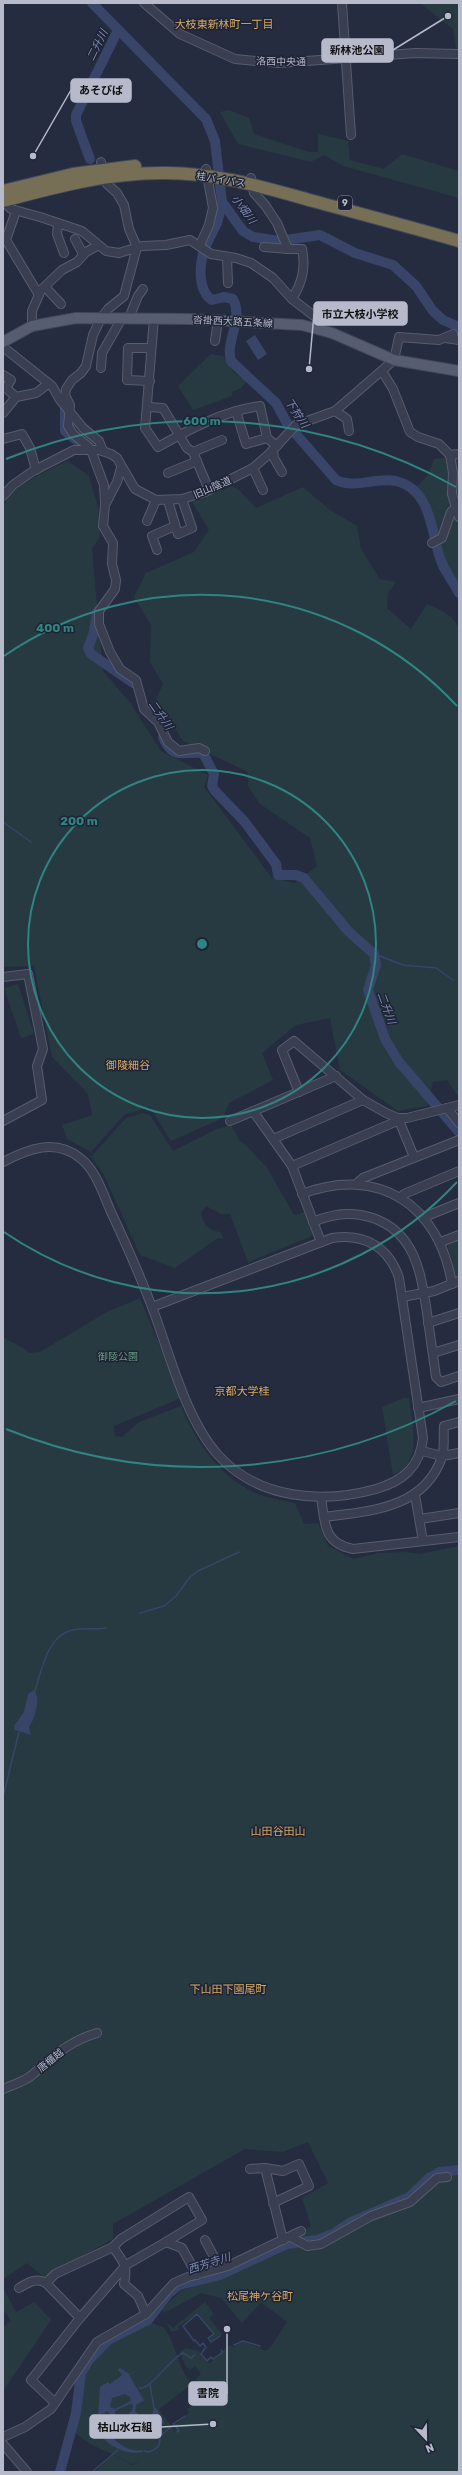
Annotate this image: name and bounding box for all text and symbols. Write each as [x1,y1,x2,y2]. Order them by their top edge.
district label: 大枝東新林町一丁目 [175,18,274,31]
water label: 二升川 [84,27,111,63]
callout: 新林池公園 [322,39,393,62]
text: 新林池公園 [330,44,385,57]
street label: 洛西中央通 [256,56,306,68]
callout: あそびば [71,79,131,102]
text: あそびば [79,84,123,97]
street label: 桂バイパス [195,170,246,190]
water label: 小畑川 [228,192,259,227]
road number: 9 [338,196,352,210]
callout: 市立大枝小学校 [314,302,407,325]
text: 市立大枝小学校 [322,308,399,321]
street label: 沓掛西大路五条線 [193,314,273,330]
water label: 下狩川 [282,396,312,431]
text: 600 m [183,414,221,428]
street label: 旧山陰道 [192,475,233,501]
text: 400 m [36,621,74,635]
water label: 二升川 [146,698,176,733]
text: 200 m [60,814,98,828]
centre of rings [195,937,209,951]
water label: 二升川 [375,990,399,1027]
district label: 御陵細谷 [105,1059,150,1072]
park label: 御陵公園 [98,1351,138,1363]
district label: 京都大学桂 [215,1385,270,1398]
district label: 山田谷田山 [251,1825,306,1838]
district label: 下山田下園尾町 [190,1983,267,1996]
street label: 唐櫃越 [35,2047,66,2075]
water label: 西芳寺川 [186,2250,233,2276]
district label: 松尾神ケ谷町 [227,2290,293,2303]
callout: 書院 [189,2382,227,2405]
text: 書院 [197,2387,219,2400]
callout: 枯山水石組 [90,2415,161,2438]
north arrow [406,2419,446,2459]
text: 枯山水石組 [98,2421,153,2434]
text: N [423,2440,436,2455]

